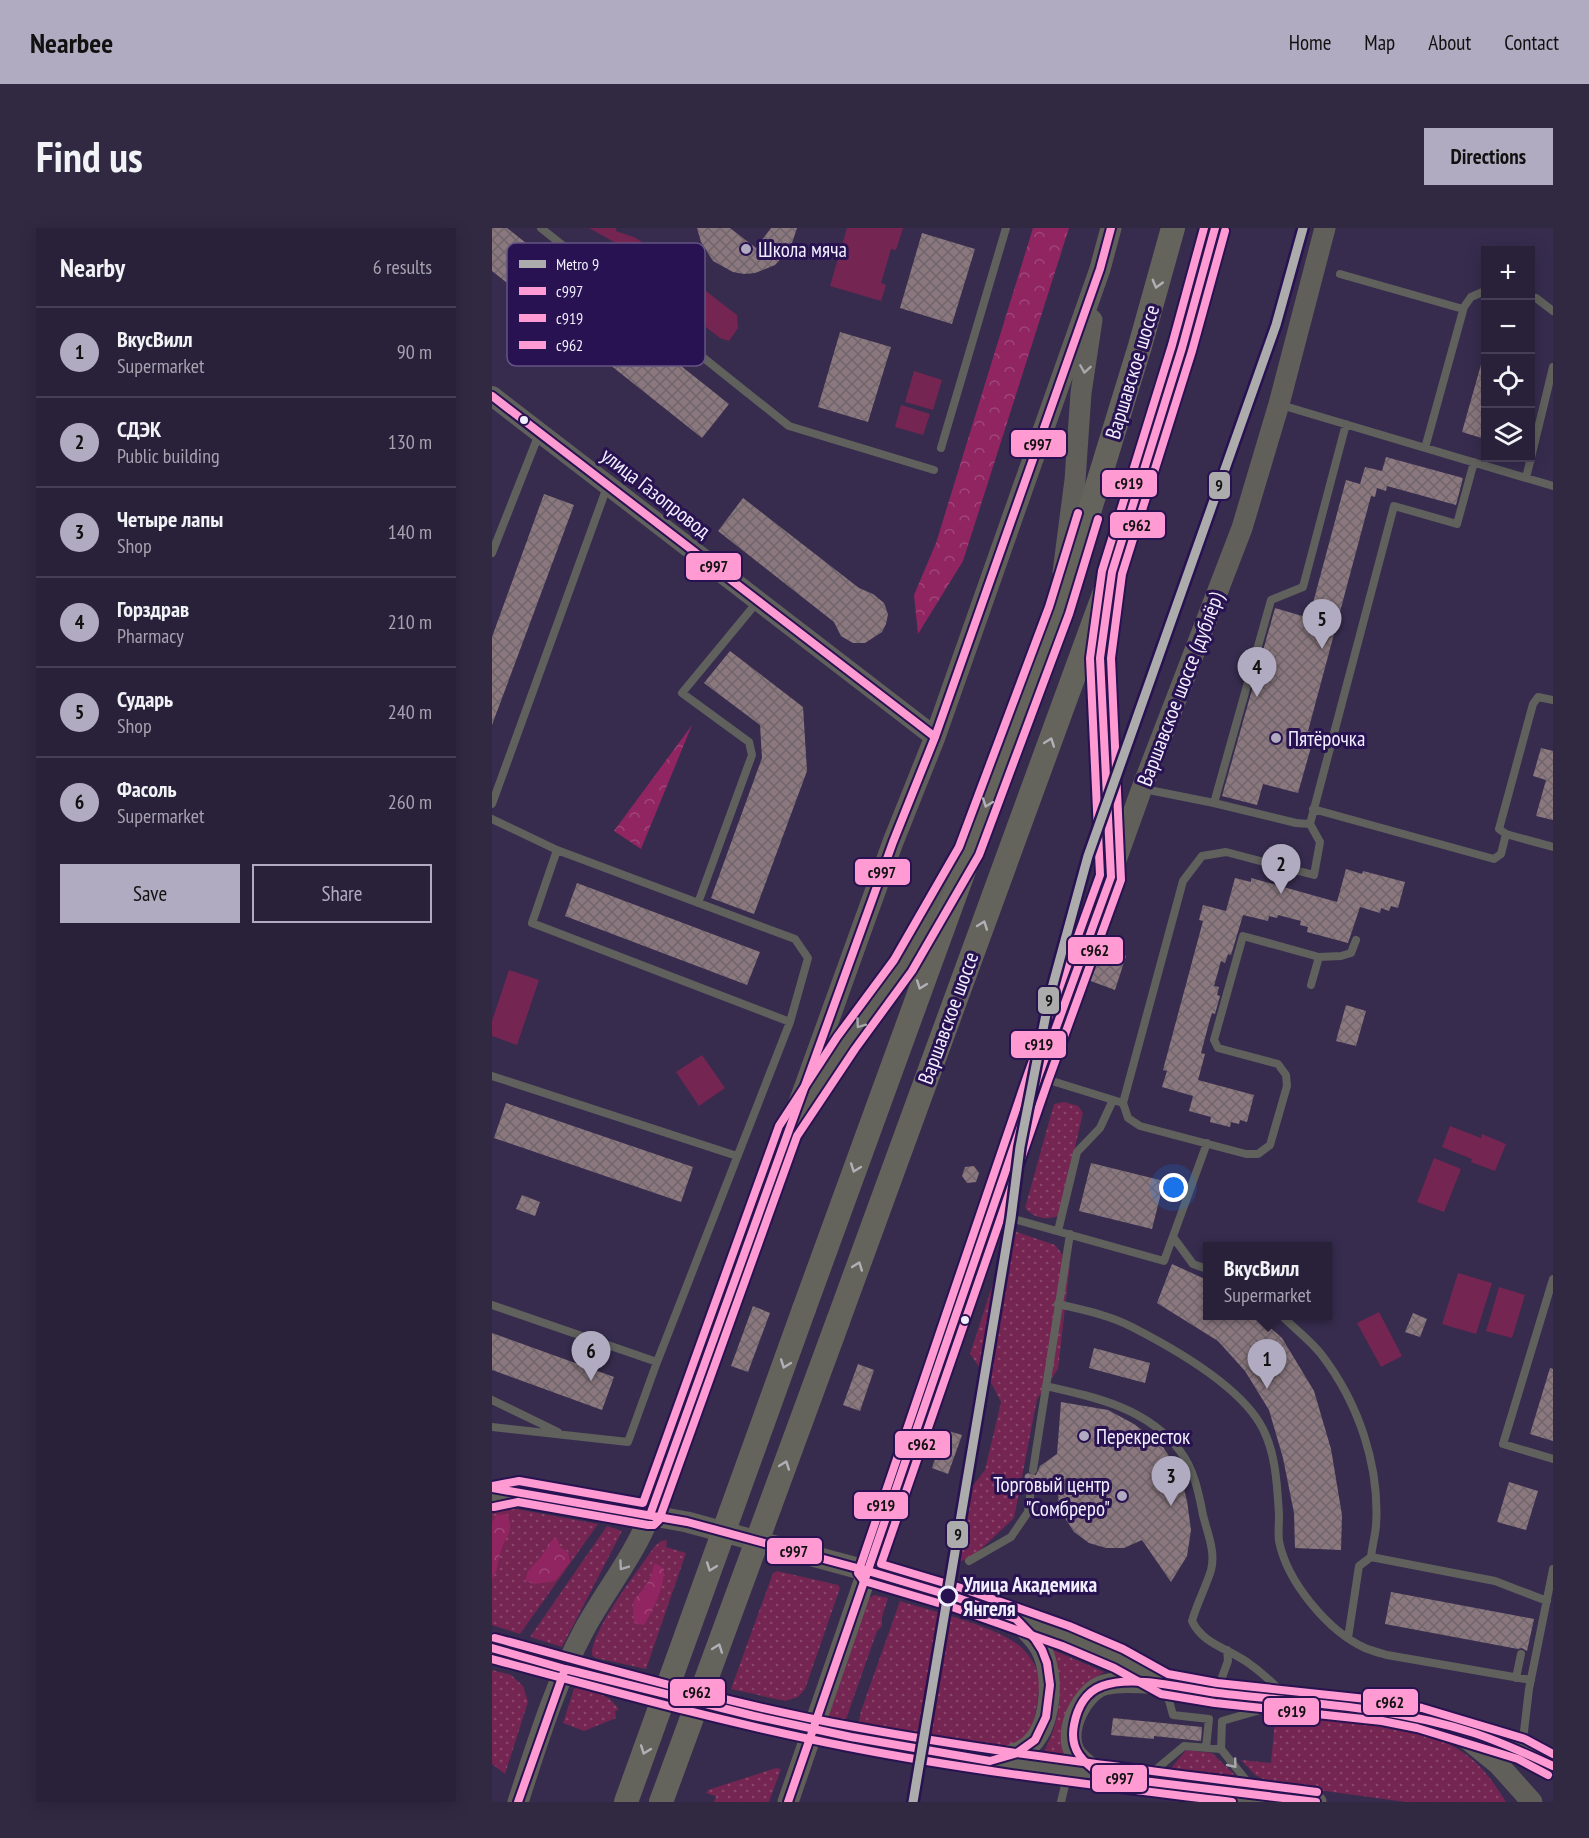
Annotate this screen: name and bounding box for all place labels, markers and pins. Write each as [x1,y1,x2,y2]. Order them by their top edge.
place label: Школа мяча [758,236,847,263]
marker: Школа мяча [739,242,753,256]
unlabelled marker [518,414,530,426]
pin: 5 [1302,600,1342,649]
pin: 4 [1238,648,1276,697]
place label: Пятёрочка [1288,725,1365,752]
marker: Пятёрочка [1269,731,1283,745]
pin: 2 [1262,844,1300,894]
unlabelled marker [959,1314,971,1326]
pin: 6 [572,1332,610,1381]
pin: 1 [1248,1340,1286,1389]
place label: Перекресток [1096,1423,1190,1450]
marker: Перекресток [1077,1429,1091,1443]
pin: 3 [1152,1456,1190,1506]
place label: Торговый центр "Сомбреро" [993,1471,1110,1522]
marker: Торговый центр "Сомбреро" [1115,1489,1129,1503]
place label: Улица Академика Янгеля [962,1571,1097,1622]
marker: Улица Академика Янгеля [938,1586,958,1606]

